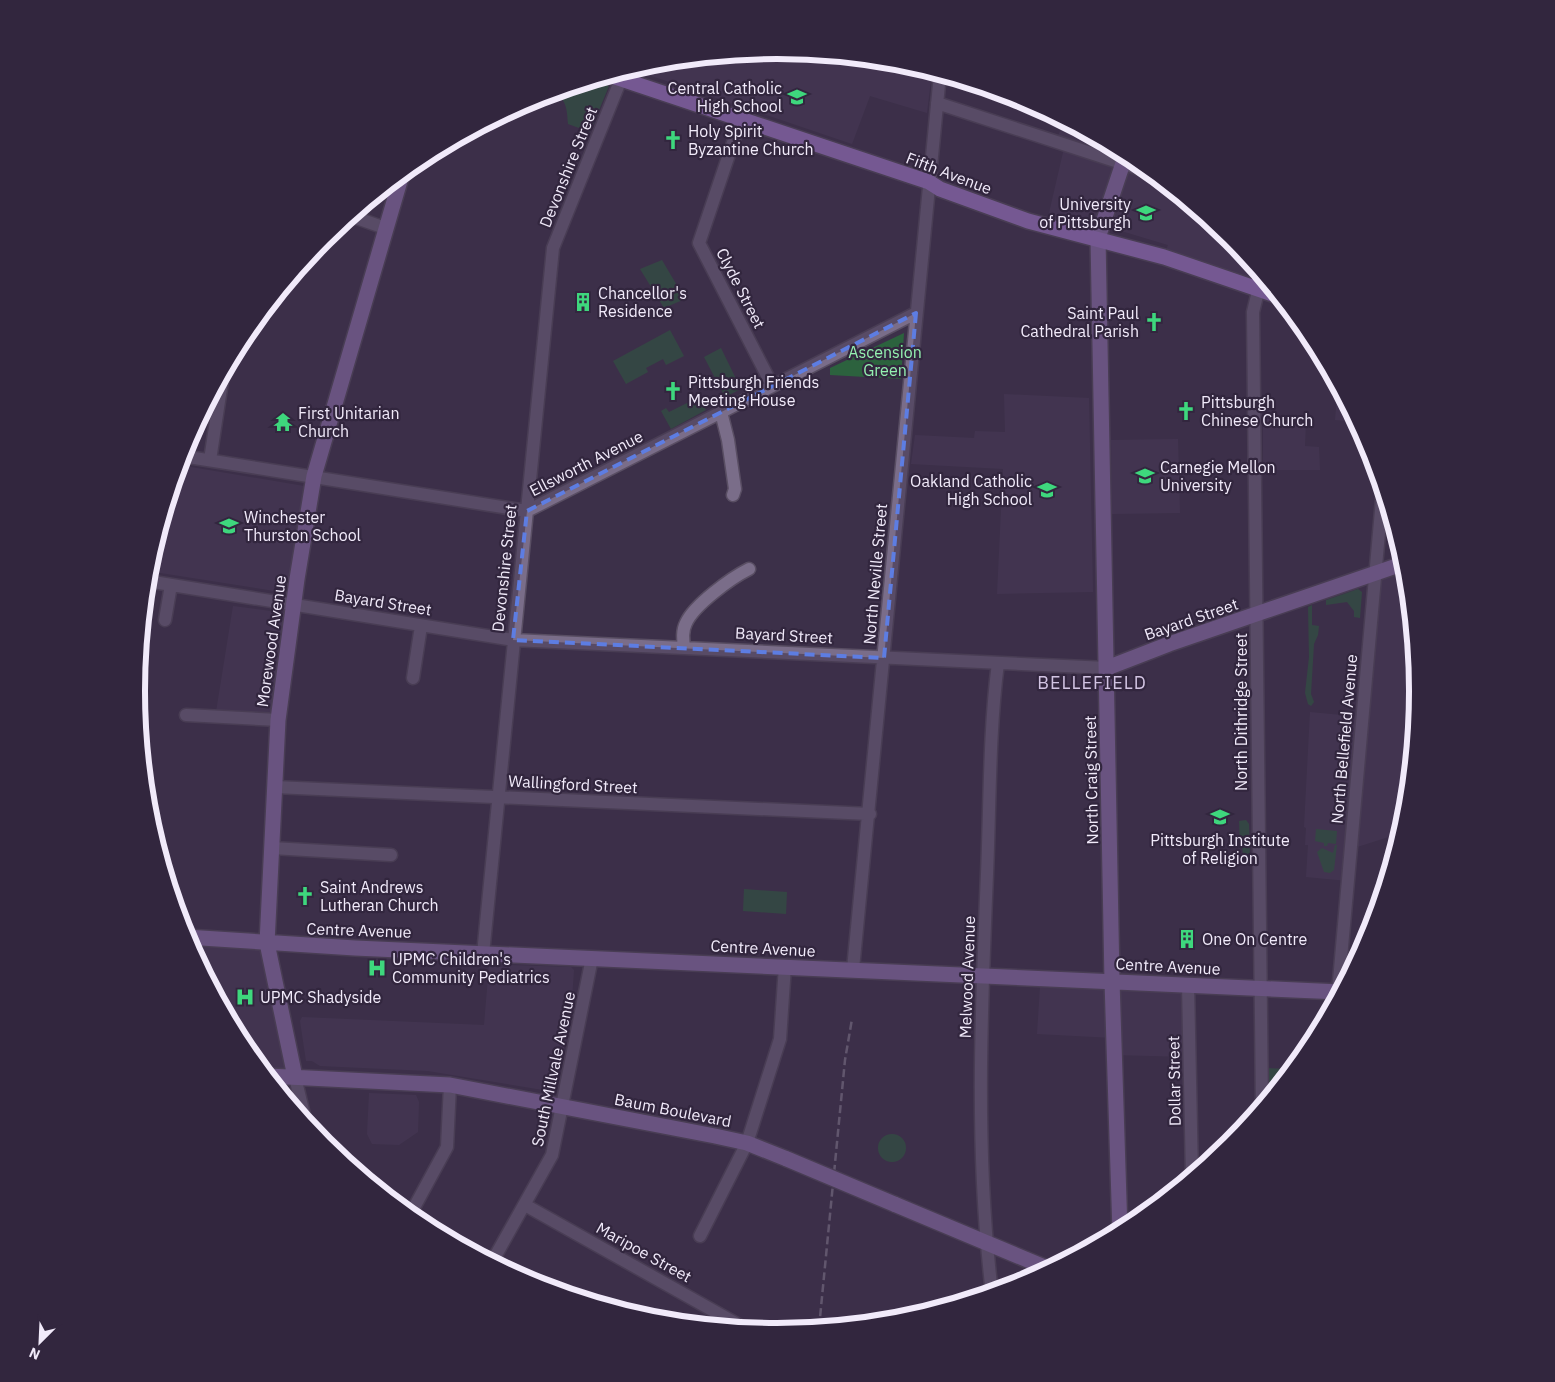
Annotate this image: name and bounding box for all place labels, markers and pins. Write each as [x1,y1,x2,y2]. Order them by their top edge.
place label: Central Catholic High School [668,78,782,116]
school or university icon: Central Catholic High School [786,86,808,108]
place label: Holy Spirit Byzantine Church [688,121,814,159]
church icon: Holy Spirit Byzantine Church [662,129,684,151]
place label: University of Pittsburgh [1039,194,1131,232]
school or university icon: University of Pittsburgh [1135,202,1157,224]
place label: Chancellor's Residence [598,283,687,321]
building icon: Chancellor's Residence [572,291,594,313]
place label: Saint Paul Cathedral Parish [1020,303,1139,341]
church icon: Saint Paul Cathedral Parish [1143,311,1165,333]
place label: Pittsburgh Friends Meeting House [688,372,819,410]
church icon: Pittsburgh Friends Meeting House [662,380,684,402]
place label: Pittsburgh Chinese Church [1201,392,1313,430]
church icon: Pittsburgh Chinese Church [1175,400,1197,422]
place label: First Unitarian Church [298,403,400,441]
temple icon: First Unitarian Church [272,411,294,433]
place label: Carnegie Mellon University [1160,457,1276,495]
school or university icon: Carnegie Mellon University [1134,465,1156,487]
place label: Oakland Catholic High School [910,471,1032,509]
school or university icon: Oakland Catholic High School [1036,479,1058,501]
place label: Winchester Thurston School [244,507,361,545]
school or university icon: Winchester Thurston School [218,515,240,537]
school or university icon: Pittsburgh Institute of Religion [1209,806,1231,828]
place label: Pittsburgh Institute of Religion [1150,830,1290,868]
place label: Saint Andrews Lutheran Church [320,877,439,915]
church icon: Saint Andrews Lutheran Church [294,885,316,907]
building icon: One On Centre [1176,928,1198,950]
place label: One On Centre [1202,929,1307,949]
place label: UPMC Children's Community Pediatrics [392,949,550,987]
hospital icon: UPMC Children's Community Pediatrics [366,957,388,979]
hospital icon: UPMC Shadyside [234,986,256,1008]
place label: UPMC Shadyside [260,987,381,1007]

